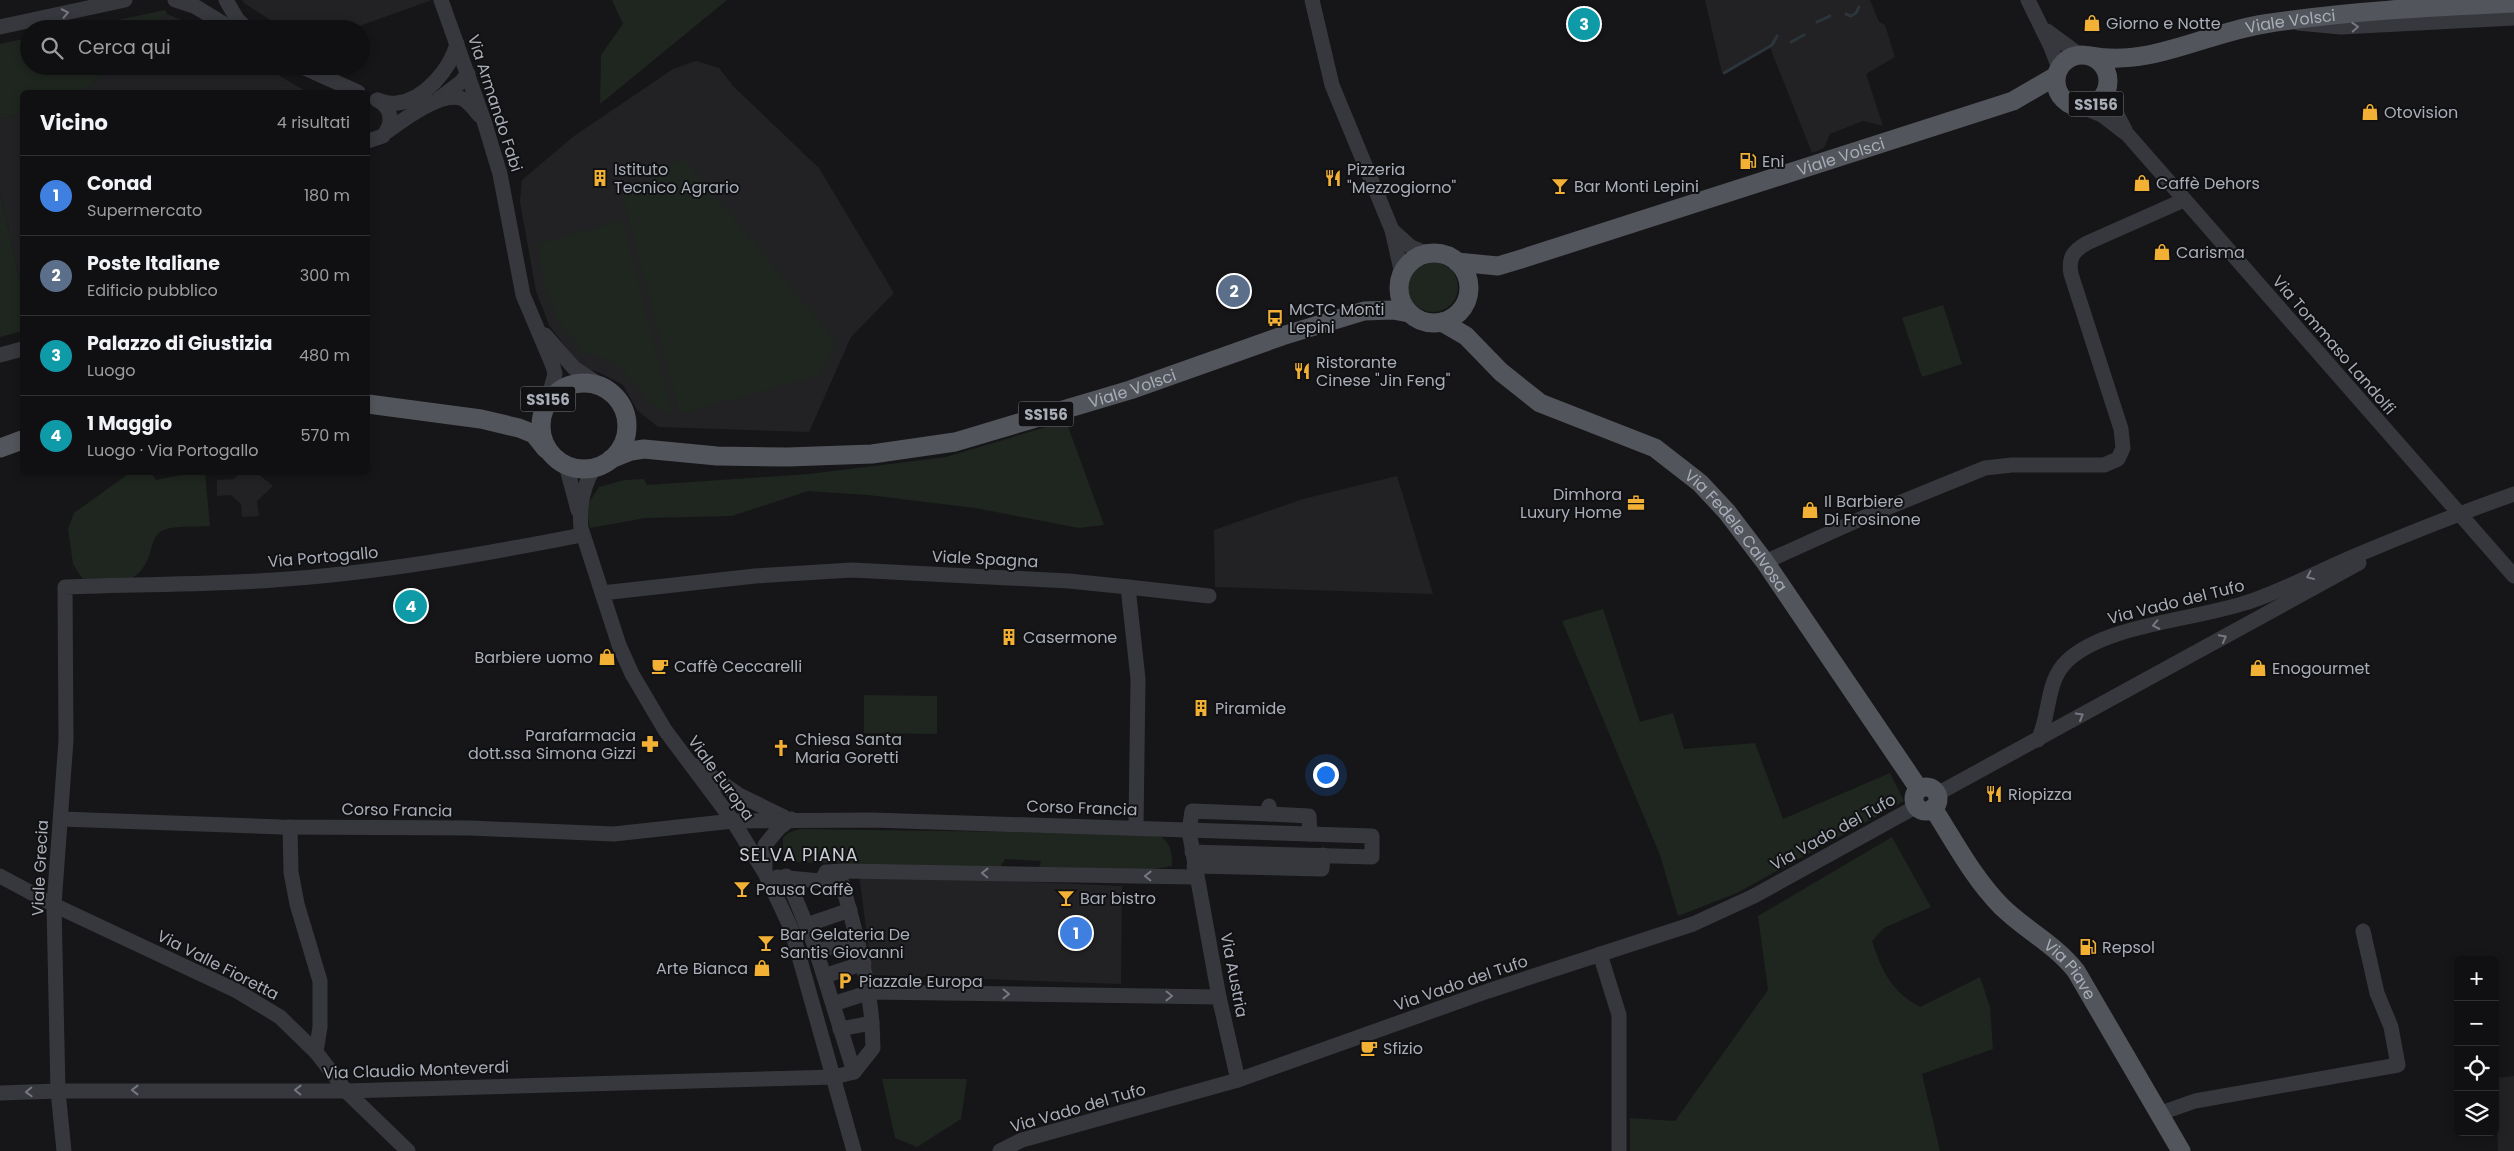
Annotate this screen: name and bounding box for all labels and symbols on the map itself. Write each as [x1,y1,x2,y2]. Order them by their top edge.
street label: Viale Volsci [2243,3,2337,39]
pin: 3 [1568,5,1600,43]
one-way arrow [60,8,69,18]
place label: Giorno e Notte [2106,12,2221,35]
shop icon: Giorno e Notte [2082,13,2102,33]
one-way arrow [2352,21,2360,32]
street label: Via Armando Fabi [462,31,528,175]
road number: SS156 [2068,92,2124,116]
place label: Otovision [2384,101,2458,124]
shop icon: Otovision [2360,102,2380,122]
street label: Viale Volsci [1794,132,1887,181]
place label: Eni [1762,150,1784,173]
fuel station icon: Eni [1738,151,1758,171]
place label: Istituto Tecnico Agrario [614,158,739,199]
place label: Pizzeria "Mezzogiorno" [1347,158,1457,199]
building icon: Istituto Tecnico Agrario [590,168,610,188]
restaurant icon: Pizzeria "Mezzogiorno" [1323,168,1343,188]
place label: Caffè Dehors [2156,172,2260,195]
shop icon: Caffè Dehors [2132,173,2152,193]
place label: Bar Monti Lepini [1574,175,1699,198]
bar icon: Bar Monti Lepini [1550,176,1570,196]
place label: Carisma [2176,241,2245,264]
shop icon: Carisma [2152,242,2172,262]
street label: Via Tommaso Landolfi [2267,270,2401,420]
pin: 2 [1218,272,1250,310]
place label: MCTC Monti Lepini [1289,298,1384,339]
bus stop icon: MCTC Monti Lepini [1265,308,1285,328]
place label: Ristorante Cinese "Jin Feng" [1316,351,1451,392]
restaurant icon: Ristorante Cinese "Jin Feng" [1292,361,1312,381]
street label: Viale Volsci [1086,363,1179,413]
road number: SS156 [520,386,576,412]
road number: SS156 [1018,402,1074,426]
street label: Via Fedele Calvosa [1680,464,1793,596]
place label: Dimhora Luxury Home [1520,483,1622,524]
place label: Il Barbiere Di Frosinone [1824,490,1921,531]
office icon: Dimhora Luxury Home [1626,493,1646,513]
shop icon: Il Barbiere Di Frosinone [1800,500,1820,520]
street label: Via Portogallo [267,541,379,573]
street label: Viale Spagna [931,545,1039,573]
one-way arrow [2306,569,2315,580]
street label: Via Vado del Tufo [2105,574,2247,630]
pin: 4 [395,587,427,625]
one-way arrow [2151,619,2160,630]
place label: Casermone [1023,626,1117,649]
building icon: Casermone [999,627,1019,647]
one-way arrow [2217,634,2226,644]
place label: Barbiere uomo [474,646,593,669]
shop icon: Barbiere uomo [597,647,617,667]
place label: Caffè Ceccarelli [674,655,802,678]
cafe icon: Caffè Ceccarelli [650,656,670,676]
place label: Enogourmet [2272,657,2370,680]
shop icon: Enogourmet [2248,658,2268,678]
place label: Piramide [1215,697,1286,720]
building icon: Piramide [1191,698,1211,718]
one-way arrow [2075,712,2084,722]
place label: Parafarmacia dott.ssa Simona Gizzi [468,724,636,765]
place label: Chiesa Santa Maria Goretti [795,728,902,769]
street label: Viale Europa [682,731,760,825]
pharmacy icon: Parafarmacia dott.ssa Simona Gizzi [640,734,660,754]
church icon: Chiesa Santa Maria Goretti [771,738,791,758]
your location [1313,762,1339,788]
place label: Riopizza [2008,783,2072,806]
restaurant icon: Riopizza [1984,784,2004,804]
street label: Via Vado del Tufo [1766,788,1900,876]
street label: Corso Francia [1026,795,1138,821]
street label: Corso Francia [341,798,453,822]
street label: Viale Grecia [26,819,54,917]
district label: SELVA PIANA [739,842,859,867]
one-way arrow [981,868,989,879]
one-way arrow [1143,871,1151,881]
place label: Pausa Caffè [756,878,853,901]
bar icon: Pausa Caffè [732,879,752,899]
place label: Bar bistro [1080,887,1156,910]
bar icon: Bar bistro [1056,888,1076,908]
pin: 1 [1060,914,1092,952]
place label: Bar Gelateria De Santis Giovanni [780,923,910,964]
street label: Via Valle Fioretta [153,924,283,1006]
street label: Via Austria [1215,931,1253,1019]
bar icon: Bar Gelateria De Santis Giovanni [756,933,776,953]
street label: Via Piave [2039,933,2102,1004]
place label: Repsol [2102,936,2155,959]
fuel station icon: Repsol [2078,937,2098,957]
street label: Via Vado del Tufo [1391,949,1531,1017]
place label: Arte Bianca [656,957,748,980]
shop icon: Arte Bianca [752,958,772,978]
place label: Piazzale Europa [859,970,983,993]
parking icon: Piazzale Europa [835,971,855,991]
one-way arrow [1002,989,1010,999]
one-way arrow [1165,991,1173,1001]
place label: Sfizio [1383,1037,1423,1060]
cafe icon: Sfizio [1359,1038,1379,1058]
street label: Via Claudio Monteverdi [323,1055,509,1085]
street label: Via Vado del Tufo [1007,1078,1149,1138]
one-way arrow [131,1085,138,1095]
one-way arrow [293,1085,301,1095]
one-way arrow [25,1086,33,1097]

